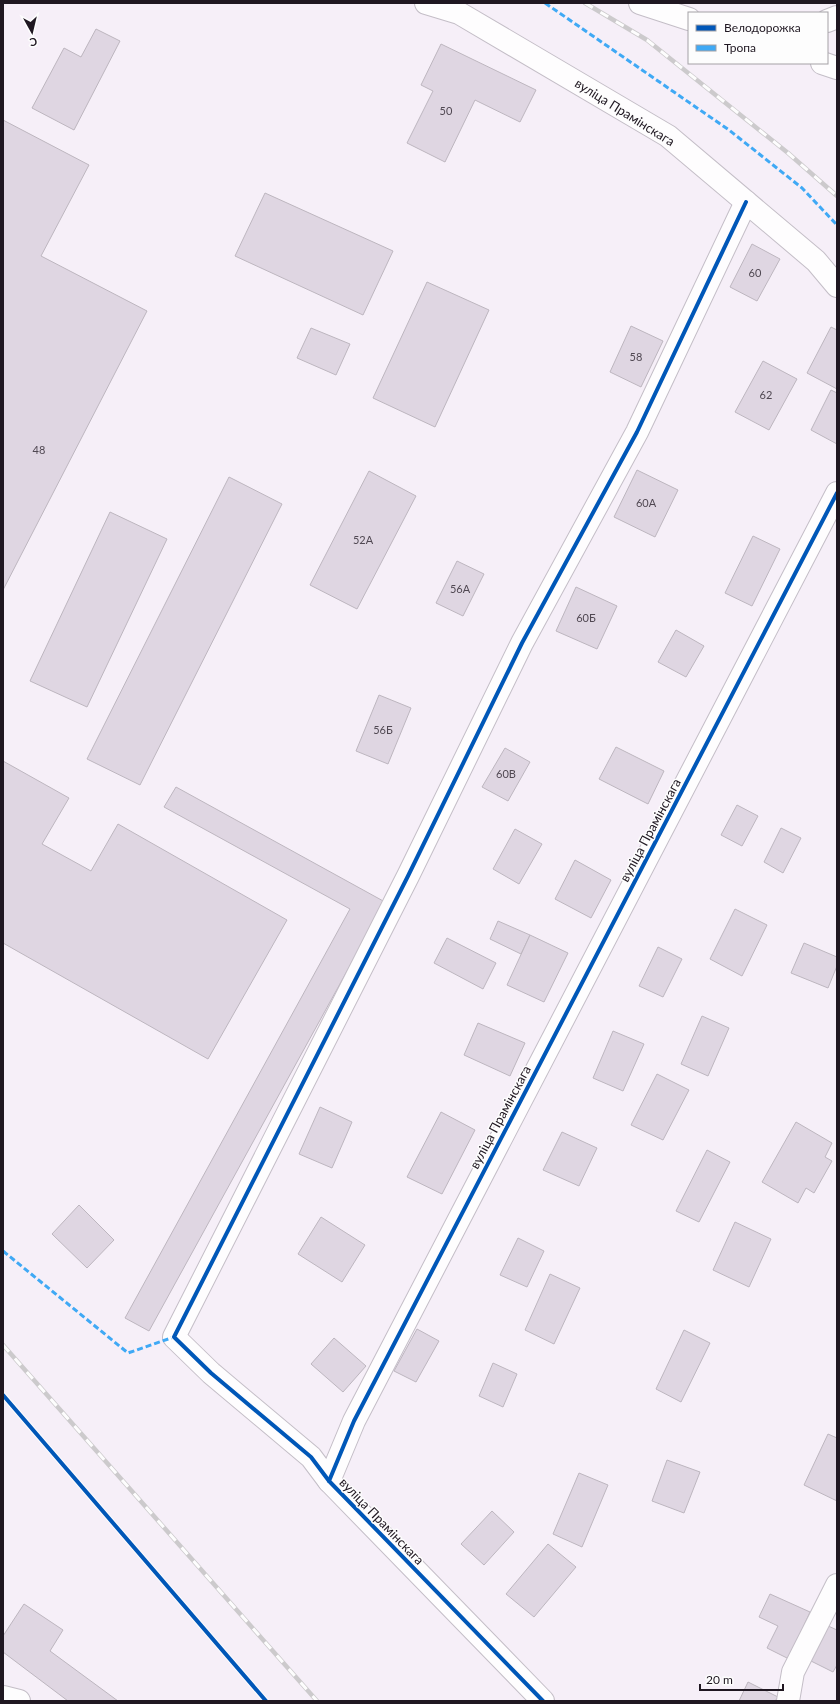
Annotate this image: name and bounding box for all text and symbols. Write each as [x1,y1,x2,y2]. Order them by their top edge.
north arrow [12,12,52,52]
legend [688,12,828,64]
text: Велодорожка [724,20,801,35]
text: С [28,35,38,49]
text: Тропа [724,40,756,55]
street label: вуліца Прамінскага [572,75,678,149]
house number: 50 [440,104,453,117]
house number: 60 [749,266,762,279]
house number: 58 [630,350,642,363]
house number: 62 [760,388,772,401]
house number: 48 [33,443,45,456]
house number: 60А [636,496,657,509]
house number: 52А [353,533,374,546]
house number: 56А [450,582,471,595]
house number: 60Б [576,611,596,624]
house number: 56Б [373,723,393,736]
house number: 60В [496,767,516,780]
street label: вуліца Прамінскага [616,776,684,884]
street label: вуліца Прамінскага [466,1063,534,1171]
street label: вуліца Прамінскага [336,1474,428,1568]
scale bar [700,1666,783,1692]
text: 20 m [706,1672,733,1687]

